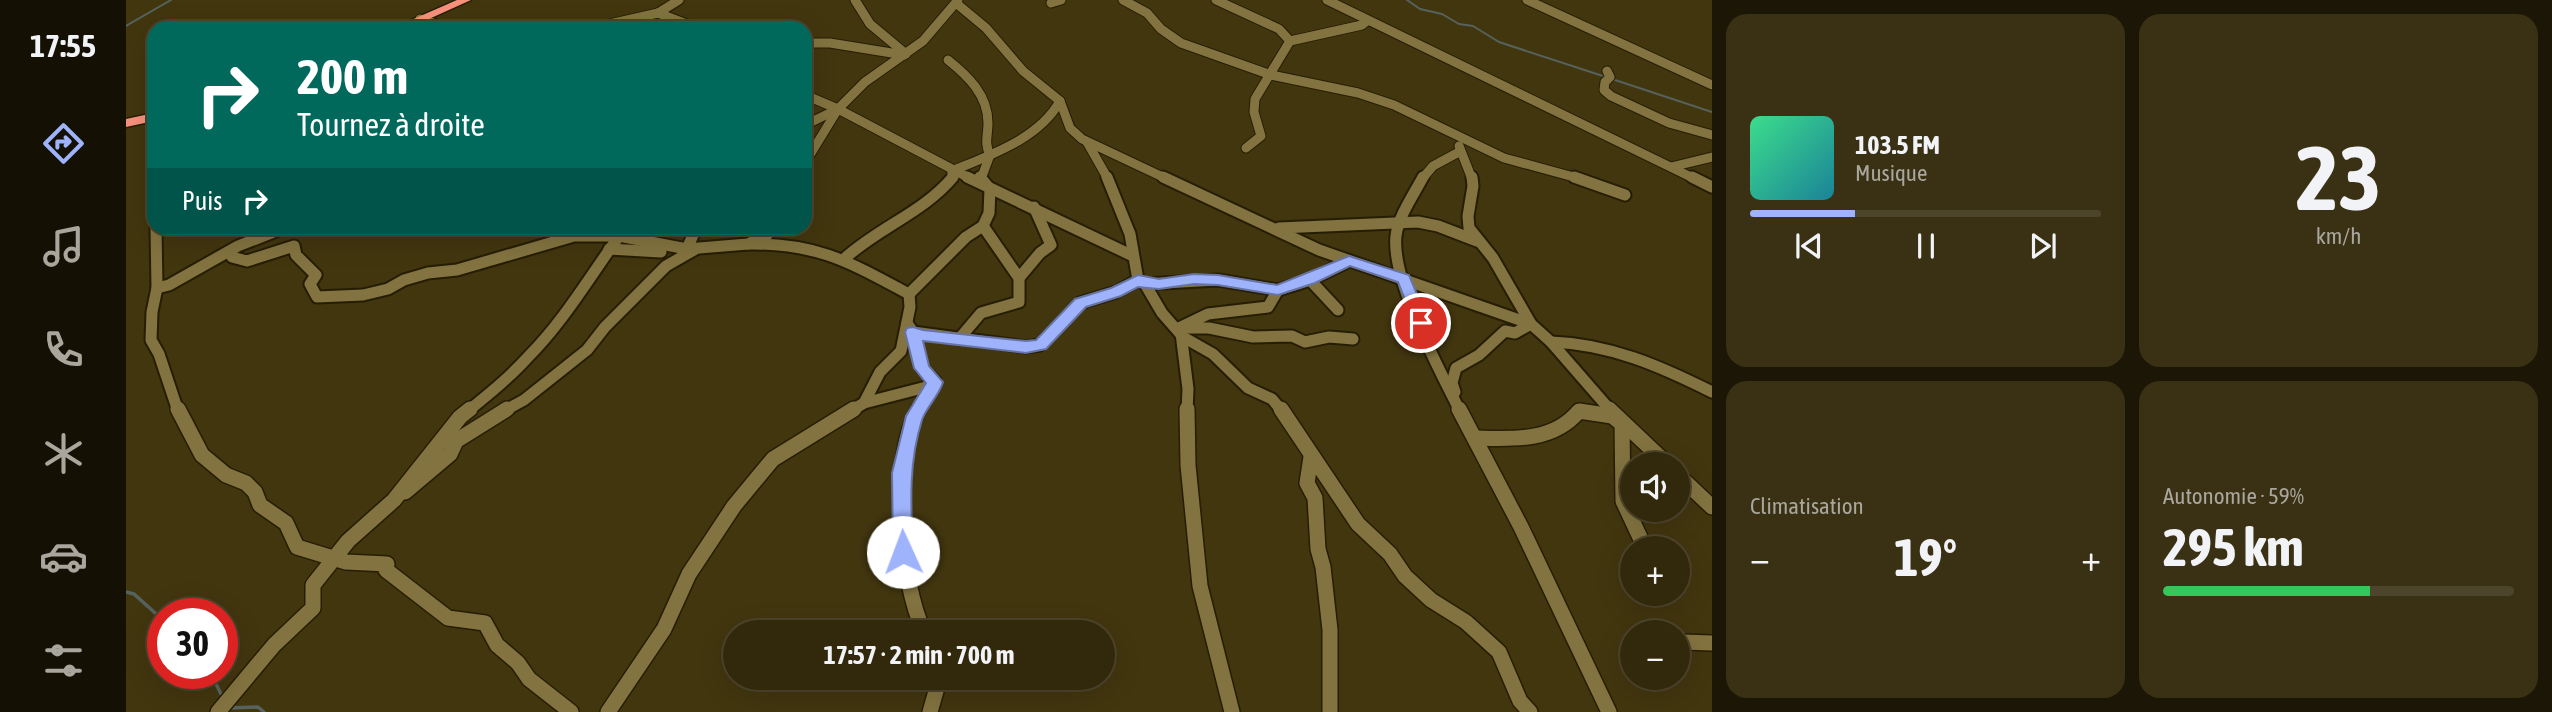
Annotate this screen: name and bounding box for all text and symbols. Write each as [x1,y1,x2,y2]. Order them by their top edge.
text: 17:55 [30,27,96,64]
text: 200 m [297,48,408,104]
icon: right [182,49,273,140]
text: Tournez à droite [297,106,485,143]
icon: directions [39,119,88,168]
text: 23 [2296,125,2381,229]
text: 103.5 FM [1855,130,1940,160]
text: Musique [1855,160,1927,186]
icon: right [236,182,274,220]
text: Puis [182,186,222,216]
icon: music [39,222,88,271]
text: km/h [2316,223,2361,249]
icon: previous [1790,227,1828,265]
icon: pause [1907,227,1945,265]
icon: next [2024,227,2062,265]
pin [1391,293,1451,353]
icon: arrive [1402,304,1440,342]
icon: phone [39,325,88,374]
icon: climate [39,429,88,478]
map controls [1620,452,1690,690]
button: sound [1620,452,1690,522]
text: Autonomie · 59% [2163,483,2304,509]
text: Climatisation [1750,493,1864,519]
position arrow [866,515,940,589]
text: 295 km [2163,517,2304,577]
text: 19° [1894,527,1957,587]
icon: car [39,532,88,581]
button: + [1620,536,1690,606]
text: − [1750,536,1770,579]
text: + [2081,536,2101,579]
speed limit sign: 30 [147,598,238,689]
button: − [1620,620,1690,690]
icon: filters [39,636,88,685]
text: 17:57 · 2 min · 700 m [824,640,1014,670]

